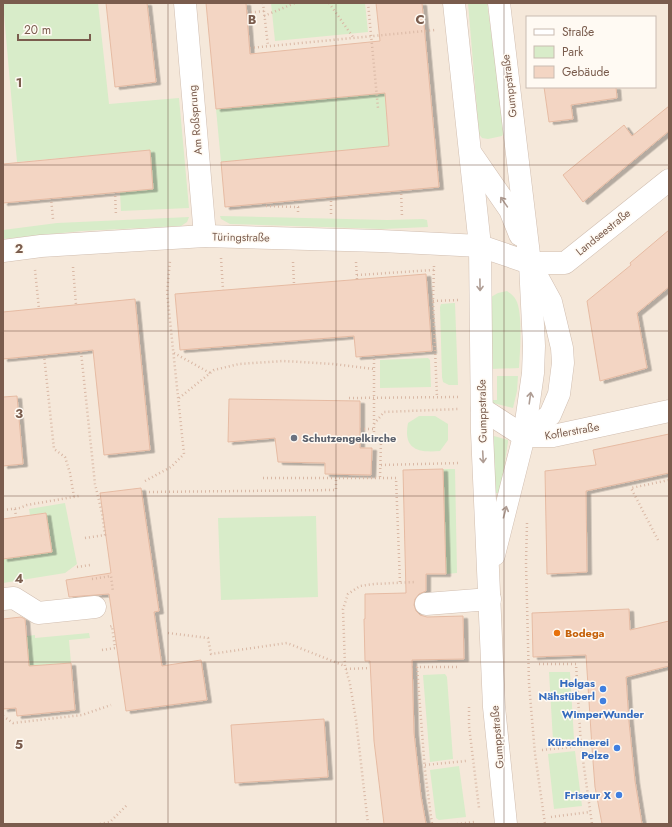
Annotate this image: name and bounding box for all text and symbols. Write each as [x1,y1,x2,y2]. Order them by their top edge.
text: B [248,10,257,29]
text: C [415,10,425,29]
scale bar [18,16,90,42]
legend [526,16,656,88]
text: 20 m [24,21,51,39]
text: Straße [562,23,594,41]
text: Park [562,43,584,61]
street label: Gumppstraße [497,53,521,118]
text: Gebäude [562,63,609,81]
text: 1 [16,73,22,92]
street label: Am Roßsprung [184,85,206,155]
one-way arrow [500,197,508,208]
street label: Landseestraße [572,205,634,259]
street label: Türingstraße [212,228,270,246]
text: 2 [15,239,23,258]
one-way arrow [477,278,484,291]
street label: Gumppstraße [473,379,491,443]
one-way arrow [526,391,534,404]
text: 3 [15,404,23,423]
street label: Koflerstraße [544,418,601,444]
place label: Schutzengelkirche [302,430,396,446]
marker: Schutzengelkirche [289,433,299,443]
one-way arrow [479,450,487,463]
one-way arrow [502,506,509,519]
text: 4 [14,569,24,588]
place label: Bodega [565,625,605,641]
marker: Bodega [552,628,562,638]
place label: Helgas Nähstüberl [539,675,595,704]
marker: Helgas Nähstüberl [598,684,608,694]
marker: WimperWunder [598,696,608,706]
street label: Gumppstraße [486,704,508,769]
place label: WimperWunder [562,706,645,722]
place label: Kürschnerei Pelze [547,734,609,763]
text: 5 [15,735,23,754]
marker: Kürschnerei Pelze [612,743,622,753]
place label: Friseur X [565,787,611,803]
marker: Friseur X [614,790,624,800]

